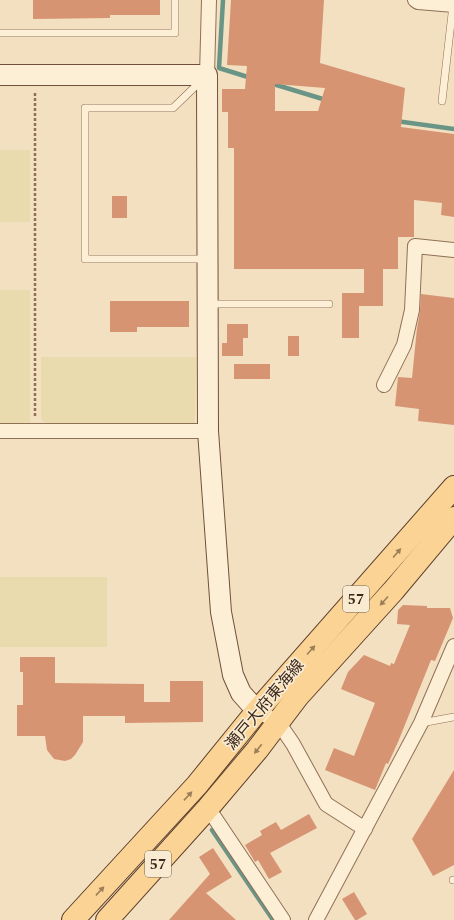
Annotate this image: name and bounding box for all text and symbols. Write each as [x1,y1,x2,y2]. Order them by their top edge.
one-way arrow [392,548,401,557]
road number: 57 [343,586,369,612]
one-way arrow [379,596,388,606]
one-way arrow [306,645,315,655]
street label: 瀬戸大府東海線 [220,654,310,755]
one-way arrow [253,743,262,754]
one-way arrow [183,791,192,801]
road number: 57 [145,851,171,877]
one-way arrow [95,886,104,897]

